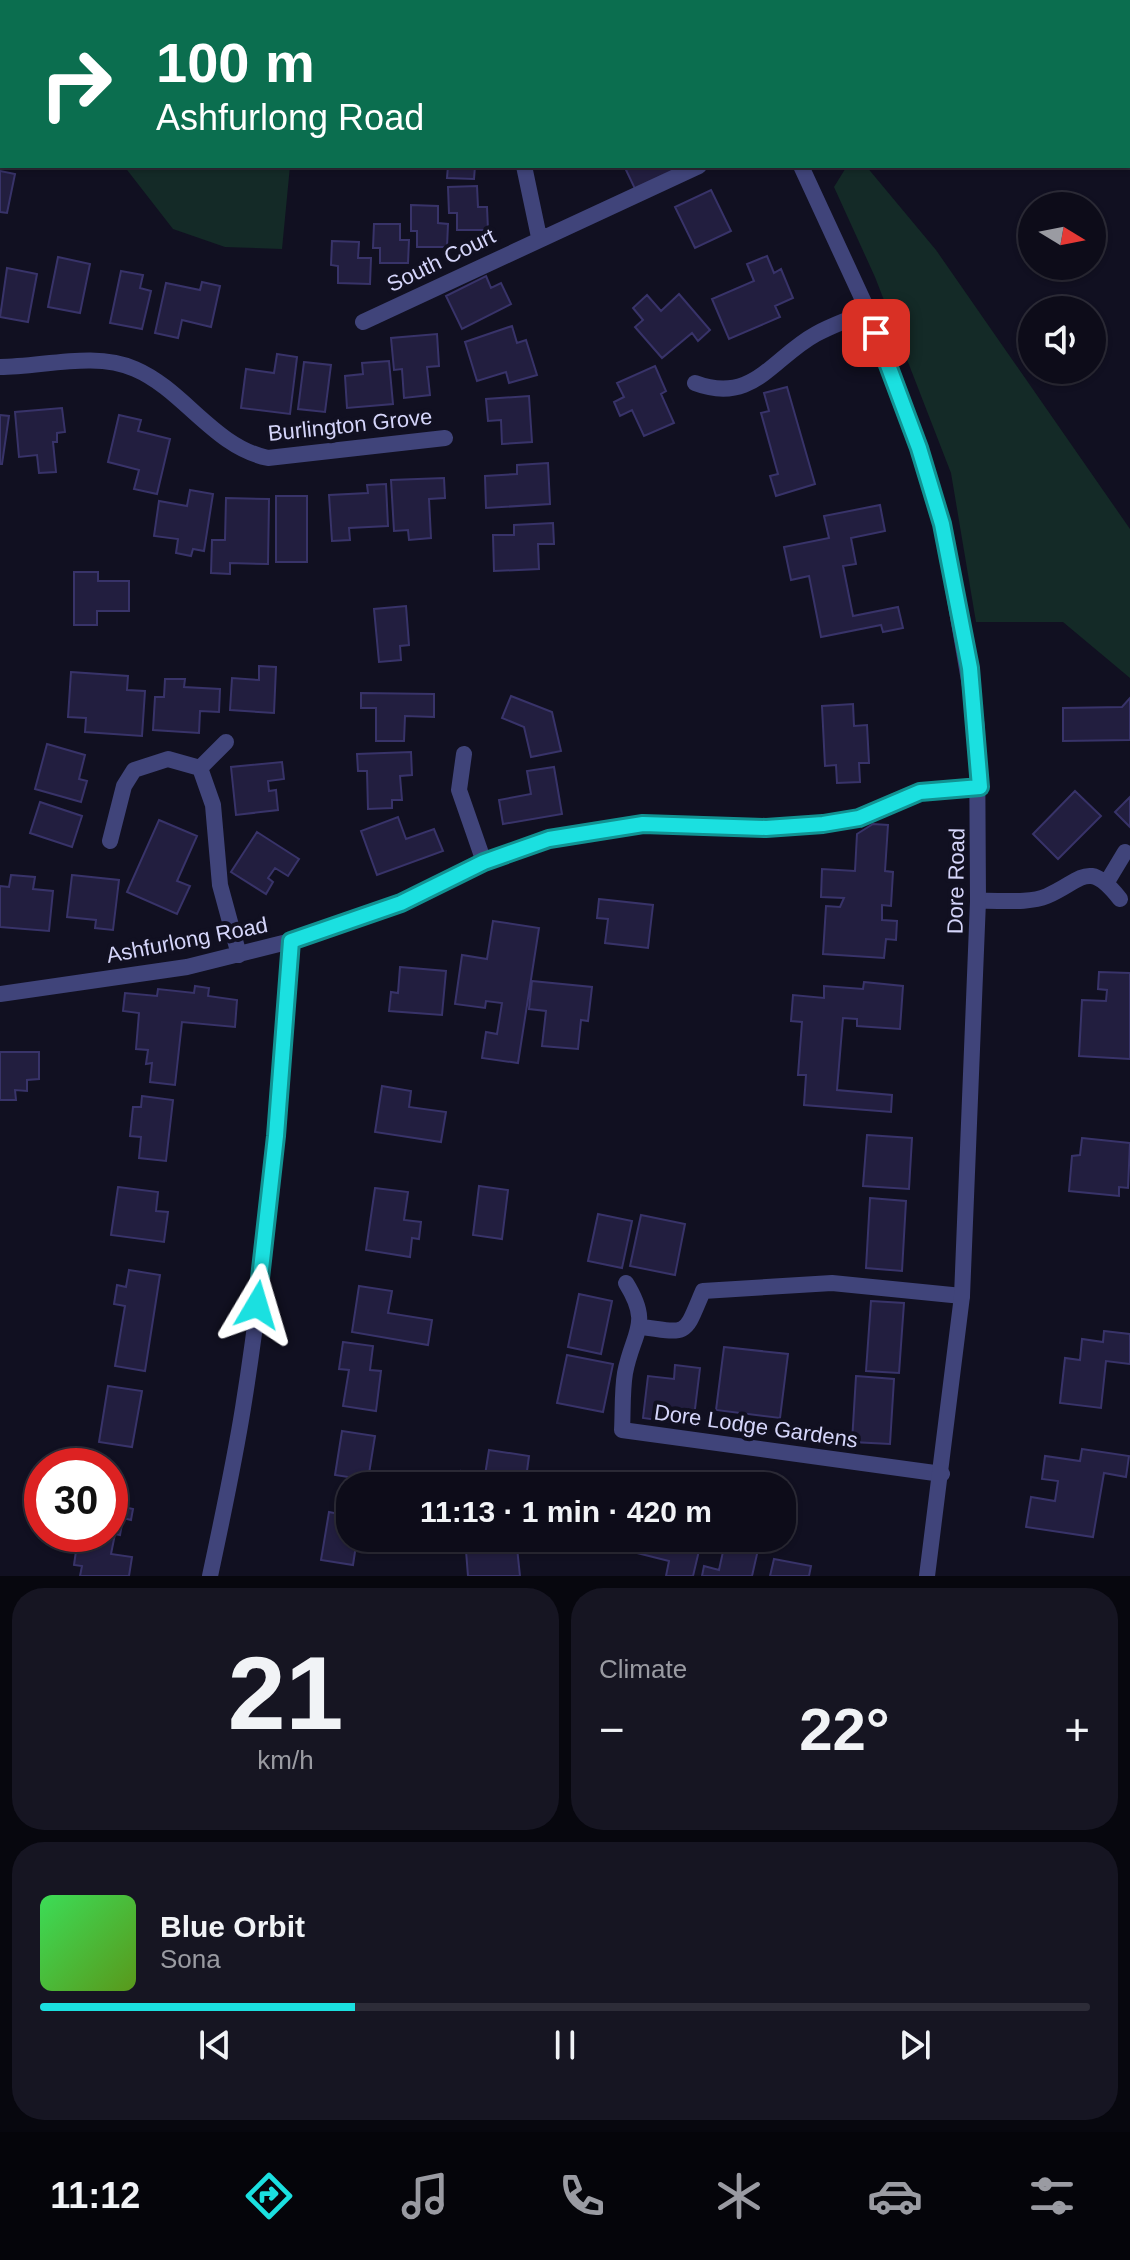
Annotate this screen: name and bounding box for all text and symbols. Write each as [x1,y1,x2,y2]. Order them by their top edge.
text: 100 m [156,31,315,94]
icon: right [24,32,128,136]
text: Ashfurlong Road [156,97,424,138]
north arrow [1018,192,1106,280]
map controls [1018,192,1106,384]
street label: South Court [383,223,499,297]
button: sound [1018,296,1106,384]
pin [842,299,910,367]
icon: arrive [854,311,898,355]
street label: Burlington Grove [267,404,433,446]
street label: Dore Road [943,828,969,934]
street label: Ashfurlong Road [104,912,270,968]
position arrow [215,1263,299,1347]
street label: Dore Lodge Gardens [653,1399,859,1453]
speed limit sign: 30 [24,1448,128,1552]
text: 11:13 · 1 min · 420 m [420,1495,712,1528]
text: 21 [228,1635,343,1751]
text: Climate [599,1654,687,1684]
text: 22° [799,1696,890,1763]
text: − [599,1705,625,1754]
text: + [1064,1705,1090,1754]
text: km/h [257,1745,314,1775]
text: Blue Orbit [160,1910,305,1943]
text: Sona [160,1944,221,1974]
icon: previous [193,2023,237,2067]
icon: pause [543,2023,587,2067]
icon: next [893,2023,937,2067]
icon: directions [241,2168,297,2224]
icon: music [397,2168,453,2224]
icon: phone [554,2168,610,2224]
icon: climate [711,2168,767,2224]
icon: car [867,2168,923,2224]
icon: filters [1024,2168,1080,2224]
text: 11:12 [50,2175,140,2216]

